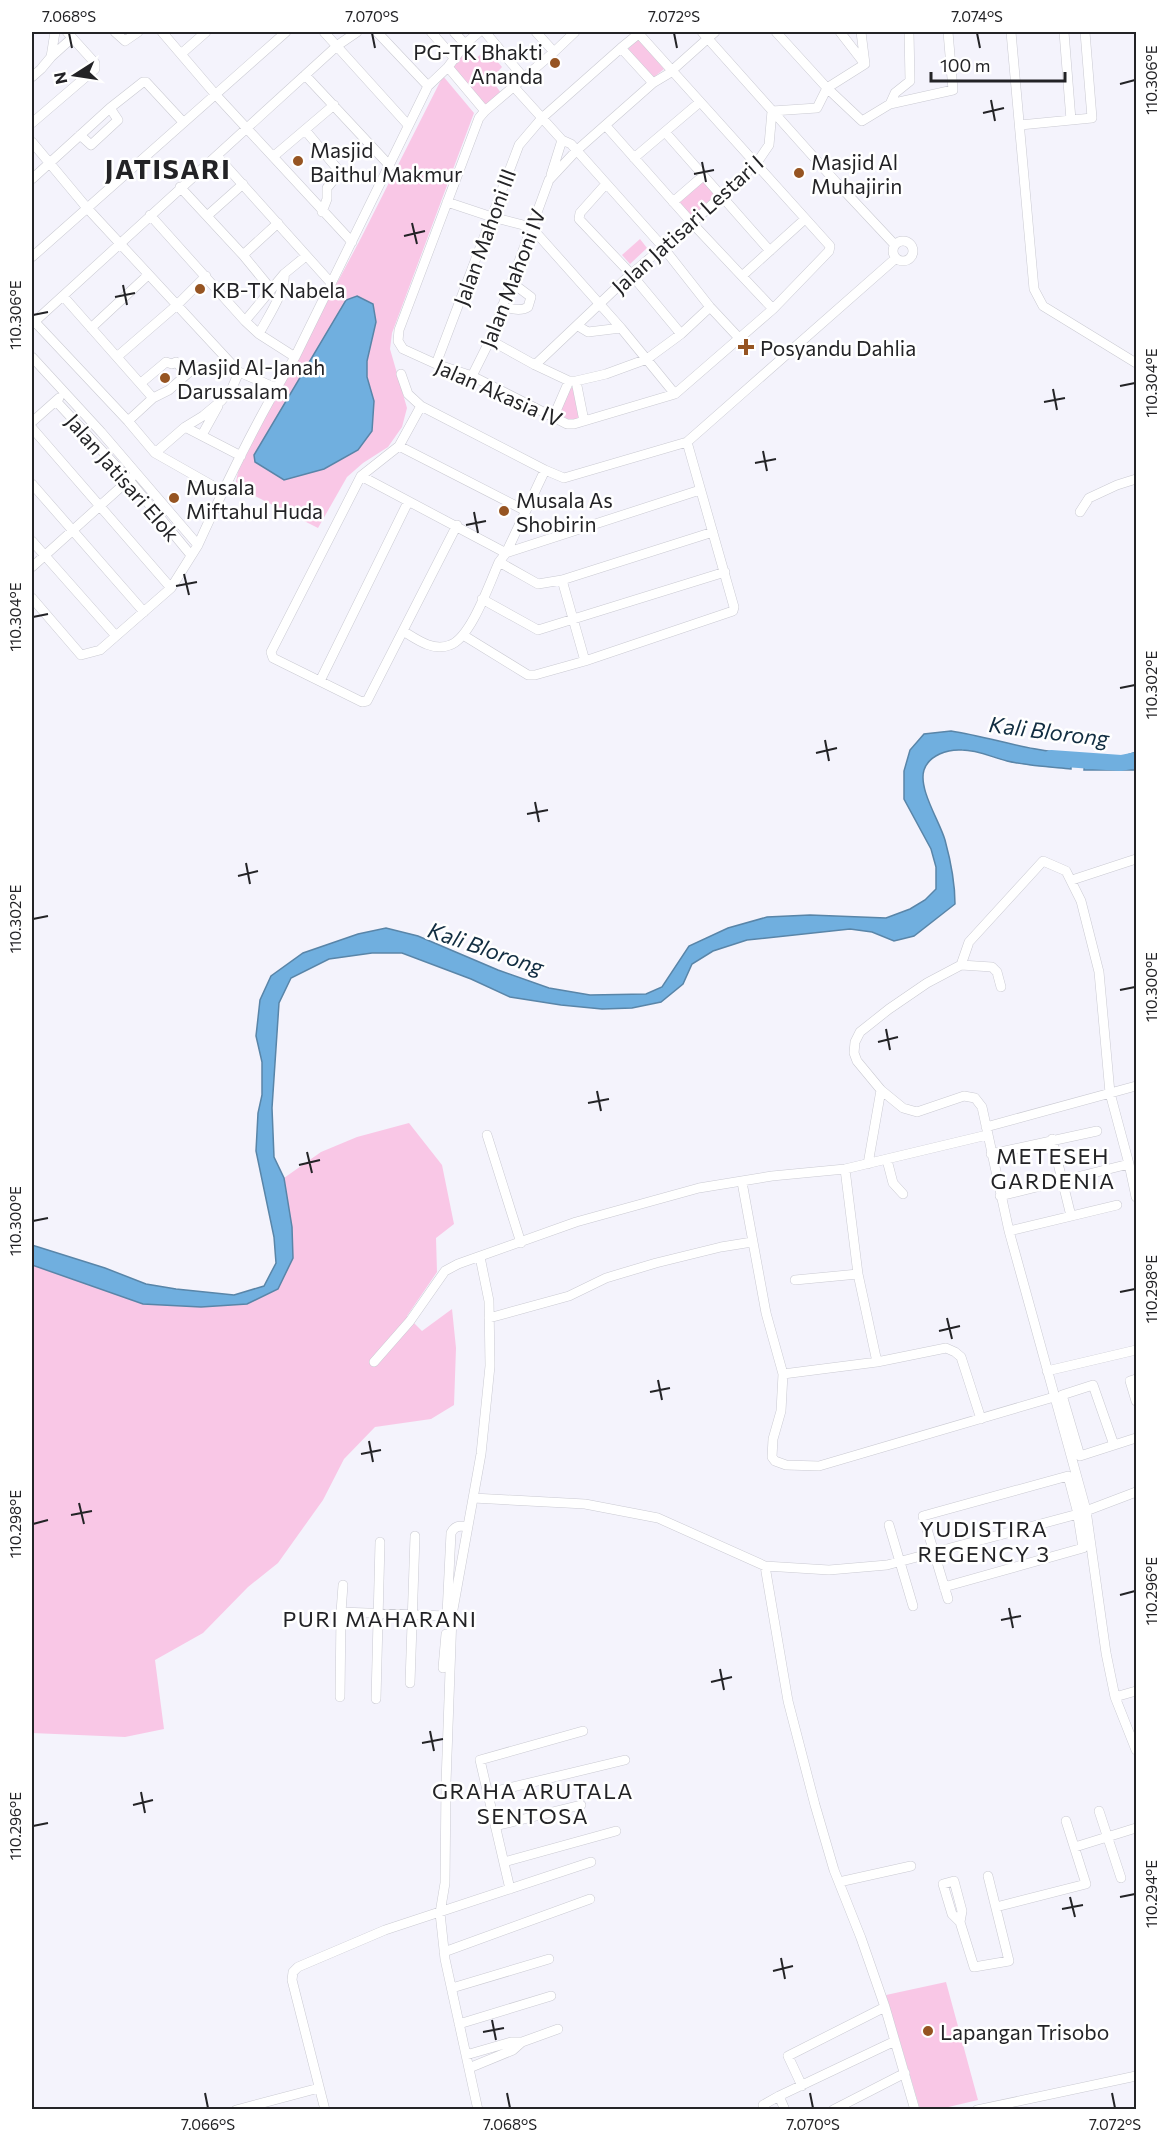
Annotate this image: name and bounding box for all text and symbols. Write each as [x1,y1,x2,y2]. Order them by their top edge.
text: 7.068°S [42,7,96,25]
text: 7.070°S [345,7,399,25]
text: 7.072°S [648,7,700,25]
text: 7.074°S [951,7,1003,25]
place label: PG-TK Bhakti Ananda [413,39,543,88]
north arrow [45,45,105,105]
scale bar [931,45,1064,83]
text: 110.306°E [1142,45,1160,115]
text: 100 m [940,54,990,76]
marker: PG-TK Bhakti Ananda [548,56,562,70]
text: N [49,70,70,86]
place label: Masjid Baithul Makmur [310,137,462,186]
place label: Masjid Al Muhajirin [811,149,902,198]
street label: Jalan Jatisari Lestari I [606,150,768,298]
district label: JATISARI [105,152,231,185]
marker: Masjid Baithul Makmur [291,154,305,168]
street label: Jalan Mahoni III [448,165,520,309]
marker: Masjid Al Muhajirin [792,166,806,180]
street label: Jalan Mahoni IV [474,205,550,351]
place label: KB-TK Nabela [212,277,346,302]
text: 110.306°E [6,280,24,350]
marker: KB-TK Nabela [193,282,207,296]
place label: Posyandu Dahlia [760,335,916,360]
marker: Posyandu Dahlia [737,338,755,356]
text: 110.304°E [1142,348,1160,418]
street label: Jalan Akasia IV [432,353,566,431]
place label: Masjid Al-Janah Darussalam [177,354,325,403]
marker: Masjid Al-Janah Darussalam [158,371,172,385]
street label: Jalan Jatisari Elok [61,408,185,546]
place label: Musala Miftahul Huda [186,474,323,523]
place label: Musala As Shobirin [516,487,613,536]
marker: Musala Miftahul Huda [167,491,181,505]
marker: Musala As Shobirin [497,504,511,518]
text: 110.304°E [6,582,24,652]
text: 110.302°E [1142,651,1160,719]
water label: Kali Blorong [987,710,1112,752]
text: 110.302°E [6,885,24,953]
water label: Kali Blorong [425,916,548,981]
text: 110.300°E [1142,952,1160,1022]
district label: METESEH GARDENIA [990,1142,1116,1194]
text: 110.300°E [6,1186,24,1256]
text: 110.298°E [1142,1255,1160,1323]
text: 110.298°E [6,1490,24,1558]
district label: YUDISTIRA REGENCY 3 [917,1515,1051,1567]
text: 110.296°E [1142,1557,1160,1625]
district label: PURI MAHARANI [282,1605,478,1632]
district label: GRAHA ARUTALA SENTOSA [432,1777,634,1829]
text: 110.296°E [6,1792,24,1860]
text: 110.294°E [1142,1860,1160,1928]
place label: Lapangan Trisobo [940,2019,1109,2044]
marker: Lapangan Trisobo [921,2024,935,2038]
text: 7.066°S [181,2115,235,2133]
text: 7.068°S [483,2115,537,2133]
text: 7.070°S [786,2115,840,2133]
text: 7.072°S [1089,2115,1141,2133]

